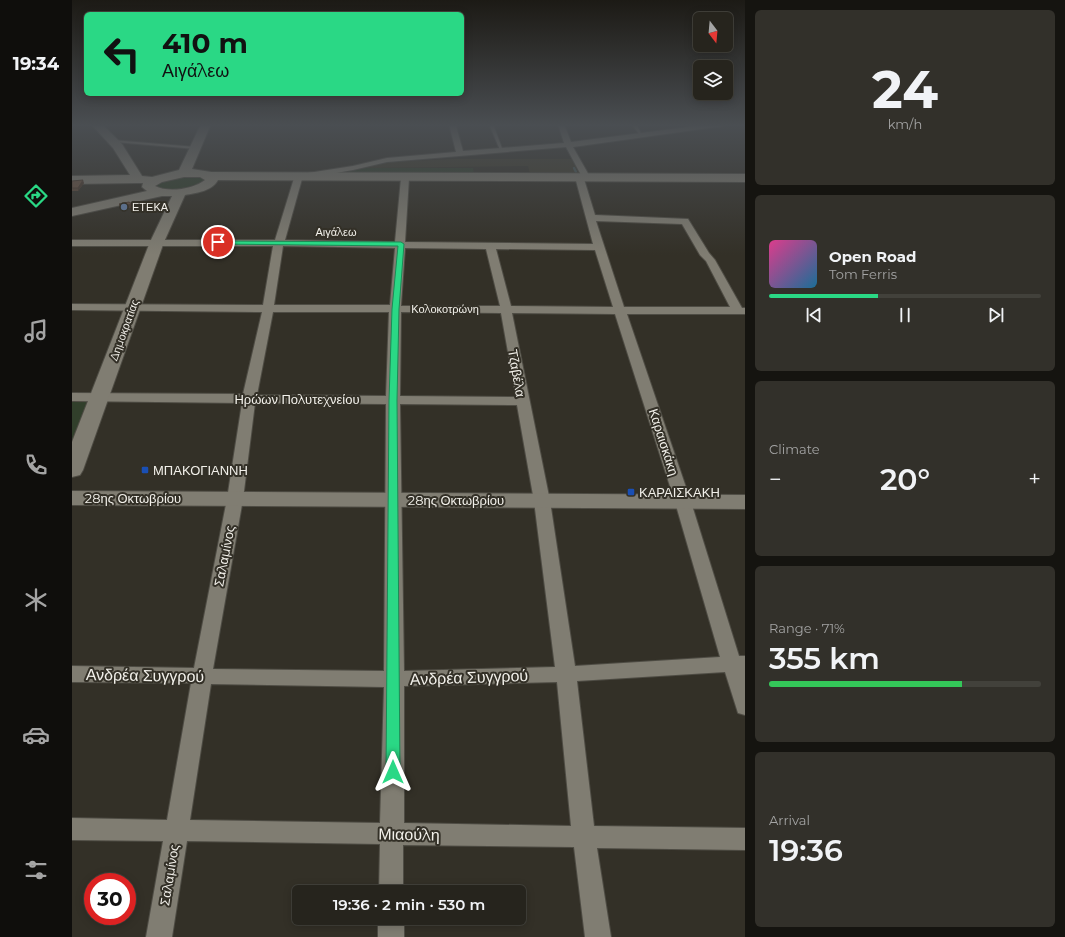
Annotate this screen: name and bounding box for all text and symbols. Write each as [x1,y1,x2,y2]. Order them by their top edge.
north arrow [693,12,733,52]
map controls [693,12,733,100]
text: 410 m [162,26,248,60]
icon: left [96,28,148,80]
text: 19:34 [13,53,59,75]
text: 24 [872,58,938,121]
text: Αιγάλεω [162,60,229,82]
button: layers [693,60,733,100]
text: km/h [888,116,922,132]
icon: directions [22,182,50,210]
place label: ΕΤΕΚΑ [132,200,169,214]
marker: ΕΤΕΚΑ [119,202,129,212]
pin [201,225,235,259]
street label: Αιγάλεω [315,225,357,239]
icon: arrive [207,231,229,253]
text: Open Road [829,247,917,266]
text: Tom Ferris [829,266,897,282]
street label: Δημοκρατίας [106,297,142,363]
street label: Κολοκοτρώνη [411,302,479,316]
icon: previous [803,304,825,326]
icon: pause [894,304,916,326]
icon: next [985,304,1007,326]
icon: music [22,317,50,345]
street label: Τζαβέλα [505,348,529,399]
street label: Ηρώων Πολυτεχνείου [234,391,360,407]
street label: Καραισκάκη [646,407,682,477]
text: Climate [769,441,820,457]
icon: phone [22,451,50,479]
text: 20° [880,461,930,498]
place label: ΜΠΑΚΟΓΙΑΝΝΗ [153,462,248,478]
marker: ΜΠΑΚΟΓΙΑΝΝΗ [140,465,150,475]
text: − [769,466,782,493]
text: + [1028,466,1041,493]
place label: ΚΑΡΑΙΣΚΑΚΗ [639,484,720,500]
marker: ΚΑΡΑΙΣΚΑΚΗ [626,487,636,497]
street label: 28ης Οκτωβρίου [85,490,181,506]
street label: 28ης Οκτωβρίου [408,492,504,508]
street label: Σαλαμίνος [210,524,238,588]
icon: climate [22,586,50,614]
text: Range · 71% [769,620,845,636]
text: 355 km [769,640,880,677]
street label: Ανδρέα Συγγρού [86,665,204,686]
street label: Ανδρέα Συγγρού [410,666,528,689]
icon: car [22,721,50,749]
position arrow [372,751,414,793]
text: Arrival [769,812,810,828]
street label: Μιαούλη [378,824,440,845]
text: 19:36 [769,832,843,869]
street label: Σαλαμίνος [156,843,182,907]
icon: filters [22,856,50,884]
speed limit sign: 30 [84,873,136,925]
text: 19:36 · 2 min · 530 m [333,895,485,914]

